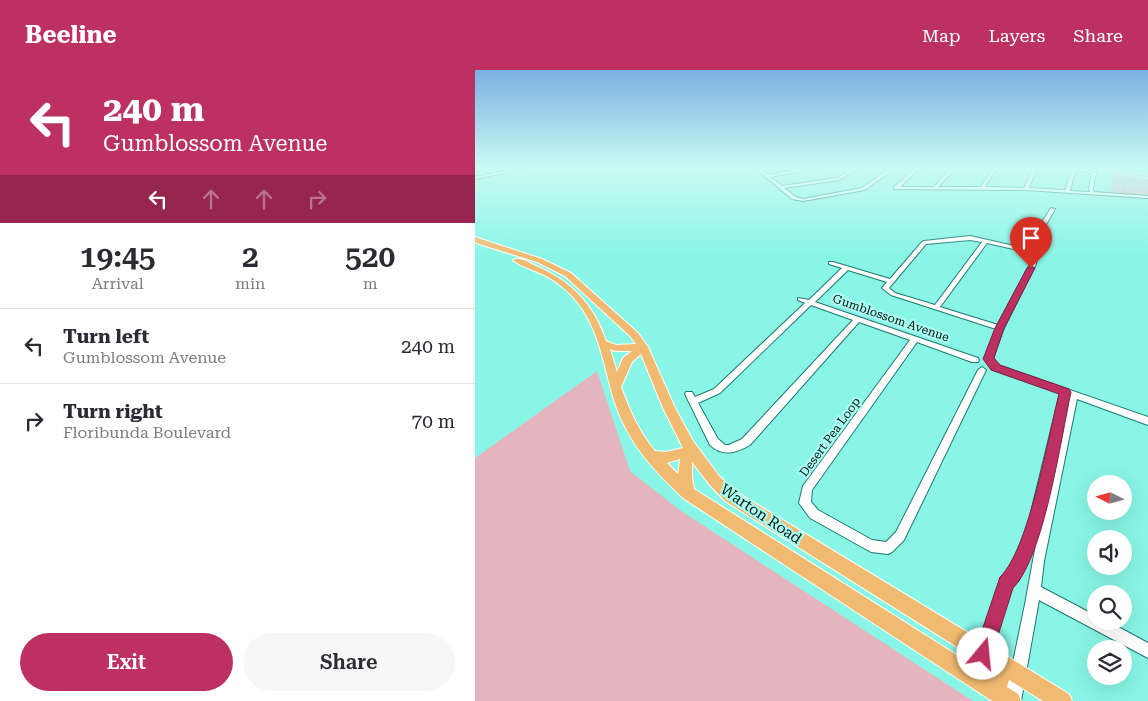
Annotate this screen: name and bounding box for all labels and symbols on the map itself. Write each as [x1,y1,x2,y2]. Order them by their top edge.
pin [1010,217,1052,268]
street label: Gumblossom Avenue [831,291,952,345]
street label: Desert Pea Loop [797,395,863,479]
north arrow [1087,475,1133,520]
street label: Warton Road [717,480,805,548]
position arrow [956,627,1008,679]

